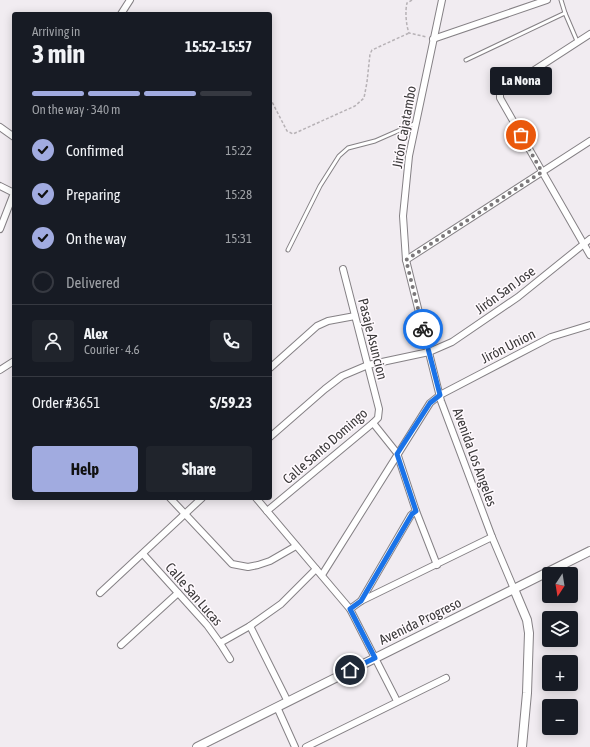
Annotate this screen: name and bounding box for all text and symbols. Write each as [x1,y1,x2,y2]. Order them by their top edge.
text: Arriving in [32,24,80,39]
text: 15:52–15:57 [185,38,252,55]
text: 3 min [32,39,85,69]
callout: La Nona [490,67,552,95]
text: La Nona [502,73,541,88]
street label: Jirón Cajatambo [389,84,419,170]
text: On the way · 340 m [32,102,120,117]
pin [504,118,538,152]
icon: bag [510,124,532,146]
icon: check [32,139,54,161]
text: Confirmed [66,142,124,159]
text: 15:22 [225,143,252,158]
icon: check [32,183,54,205]
text: Preparing [66,186,120,203]
text: 15:28 [225,187,252,202]
icon: check [32,227,54,249]
text: On the way [66,230,127,247]
text: 15:31 [225,231,252,246]
street label: Jirón San Jose [472,263,538,317]
text: Delivered [66,274,120,291]
street label: Pasaje Asuncion [355,297,391,381]
courier [403,309,443,349]
icon: bike [412,318,434,340]
button: person [32,320,74,362]
button: phone [210,320,252,362]
text: Alex [84,325,108,342]
street label: Jirón Union [478,326,538,366]
text: Courier · 4.6 [84,342,140,357]
text: Order #3651 [32,394,100,411]
text: S/59.23 [210,394,252,411]
street label: Calle Santo Domingo [279,405,371,487]
street label: Avenida Los Angeles [450,406,500,508]
button: Help [32,446,138,492]
button: Share [146,446,252,492]
street label: Calle San Lucas [162,559,226,629]
north arrow [542,567,578,603]
map controls [542,567,578,735]
street label: Avenida Progreso [376,594,464,648]
button: layers [542,611,578,647]
pin [333,653,367,687]
button: + [542,655,578,691]
icon: home [339,659,361,681]
button: − [542,699,578,735]

